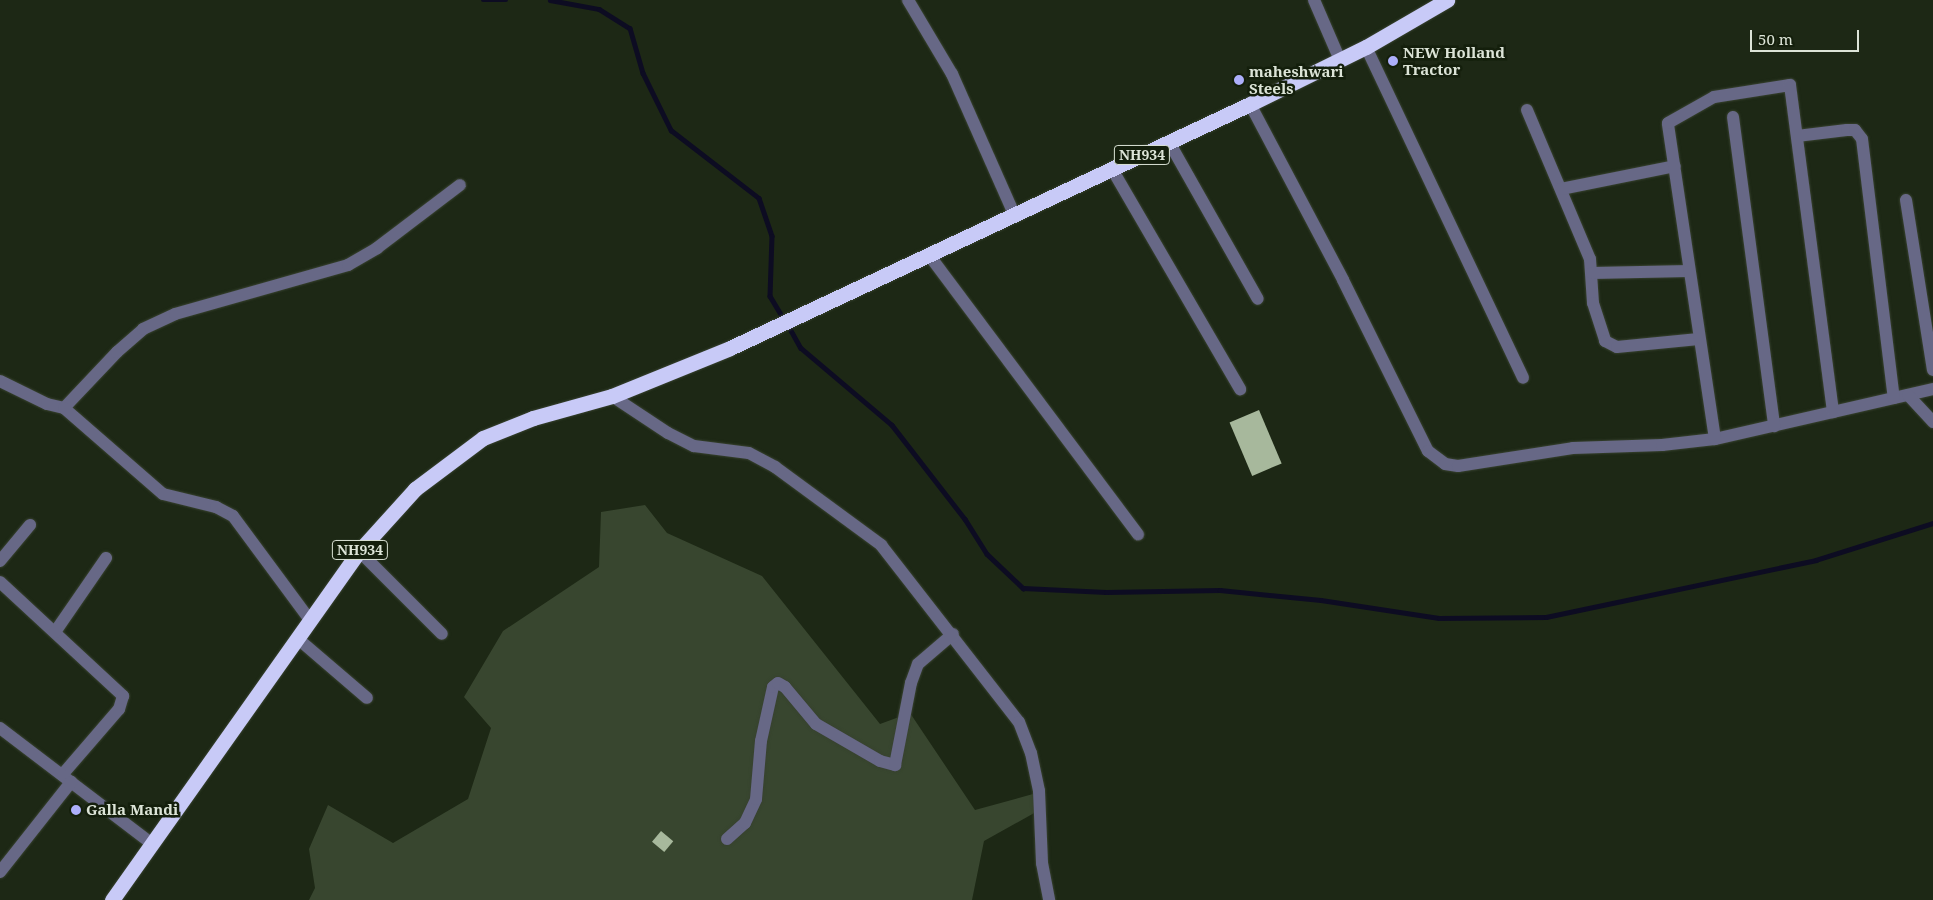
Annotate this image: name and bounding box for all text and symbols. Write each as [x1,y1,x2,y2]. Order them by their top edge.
scale bar [1753,20,1862,52]
text: 50 m [1758,29,1793,49]
place label: NEW Holland Tractor [1403,43,1505,78]
marker: NEW Holland Tractor [1387,55,1399,67]
place label: maheshwari Steels [1249,62,1344,97]
marker: maheshwari Steels [1233,74,1245,86]
road number: NH934 [1113,144,1171,166]
road number: NH934 [331,538,389,562]
place label: Galla Mandi [86,801,178,819]
marker: Galla Mandi [70,804,82,816]

